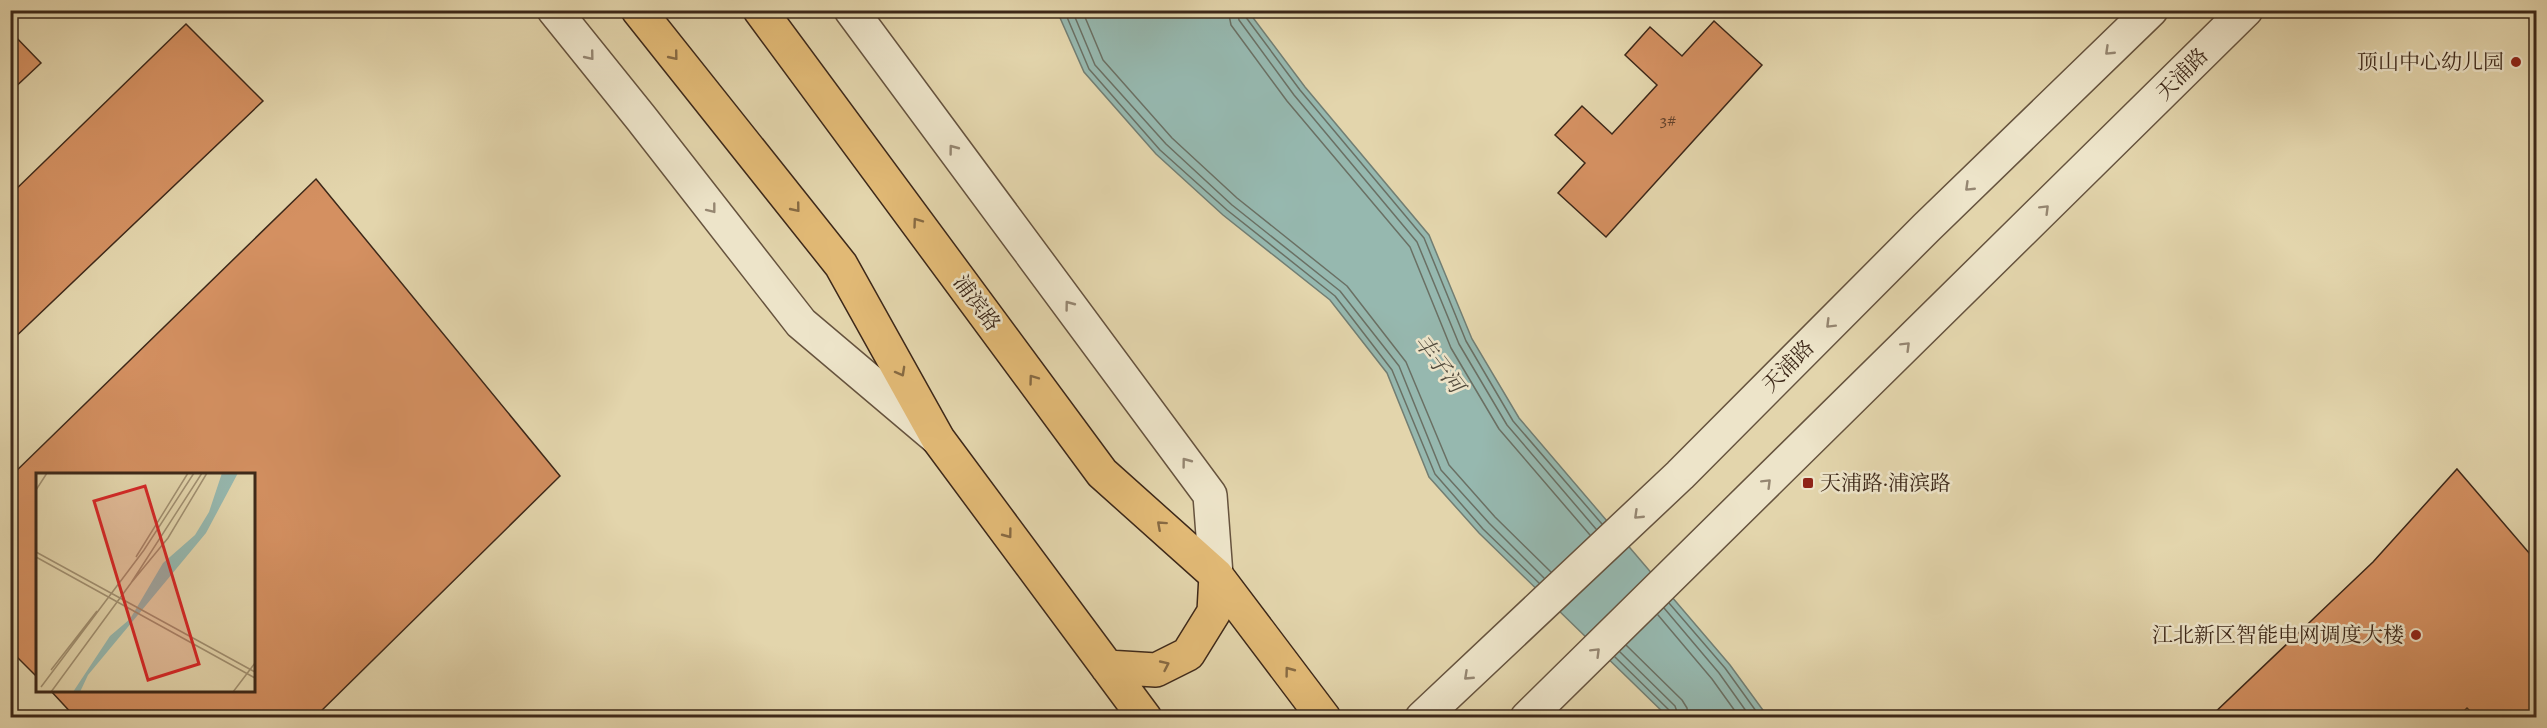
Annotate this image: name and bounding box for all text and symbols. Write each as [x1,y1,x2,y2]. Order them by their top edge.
street label: 天浦路 [2150,42,2214,106]
one-way arrow [2105,44,2115,55]
place label: 顶山中心幼儿园 [2357,48,2504,76]
one-way arrow [583,49,594,60]
one-way arrow [667,49,678,60]
marker: 顶山中心幼儿园 [2509,55,2523,69]
house number: 3# [1660,108,1676,132]
one-way arrow [949,144,960,155]
one-way arrow [1965,179,1976,190]
one-way arrow [789,201,800,212]
one-way arrow [704,202,715,213]
one-way arrow [2038,205,2048,216]
one-way arrow [914,218,925,229]
street label: 浦滨路 [947,269,1007,337]
one-way arrow [1066,301,1077,312]
one-way arrow [1827,317,1838,328]
water label: 丰子河 [1407,329,1473,403]
street label: 天浦路 [1756,334,1820,398]
one-way arrow [1899,342,1909,353]
one-way arrow [894,366,905,376]
one-way arrow [1029,375,1040,386]
one-way arrow [1182,457,1193,468]
place label: 天浦路·浦滨路 [1820,469,1951,497]
inset map [36,473,255,692]
marker: 天浦路·浦滨路 [1801,476,1815,490]
one-way arrow [1759,479,1770,490]
one-way arrow [1634,508,1645,519]
one-way arrow [1157,521,1167,532]
one-way arrow [1001,528,1012,539]
place label: 江北新区智能电网调度大楼 [2152,621,2404,649]
marker: 江北新区智能电网调度大楼 [2409,628,2423,642]
one-way arrow [1589,648,1599,659]
one-way arrow [1158,661,1169,673]
one-way arrow [1285,666,1296,677]
one-way arrow [1464,669,1474,680]

